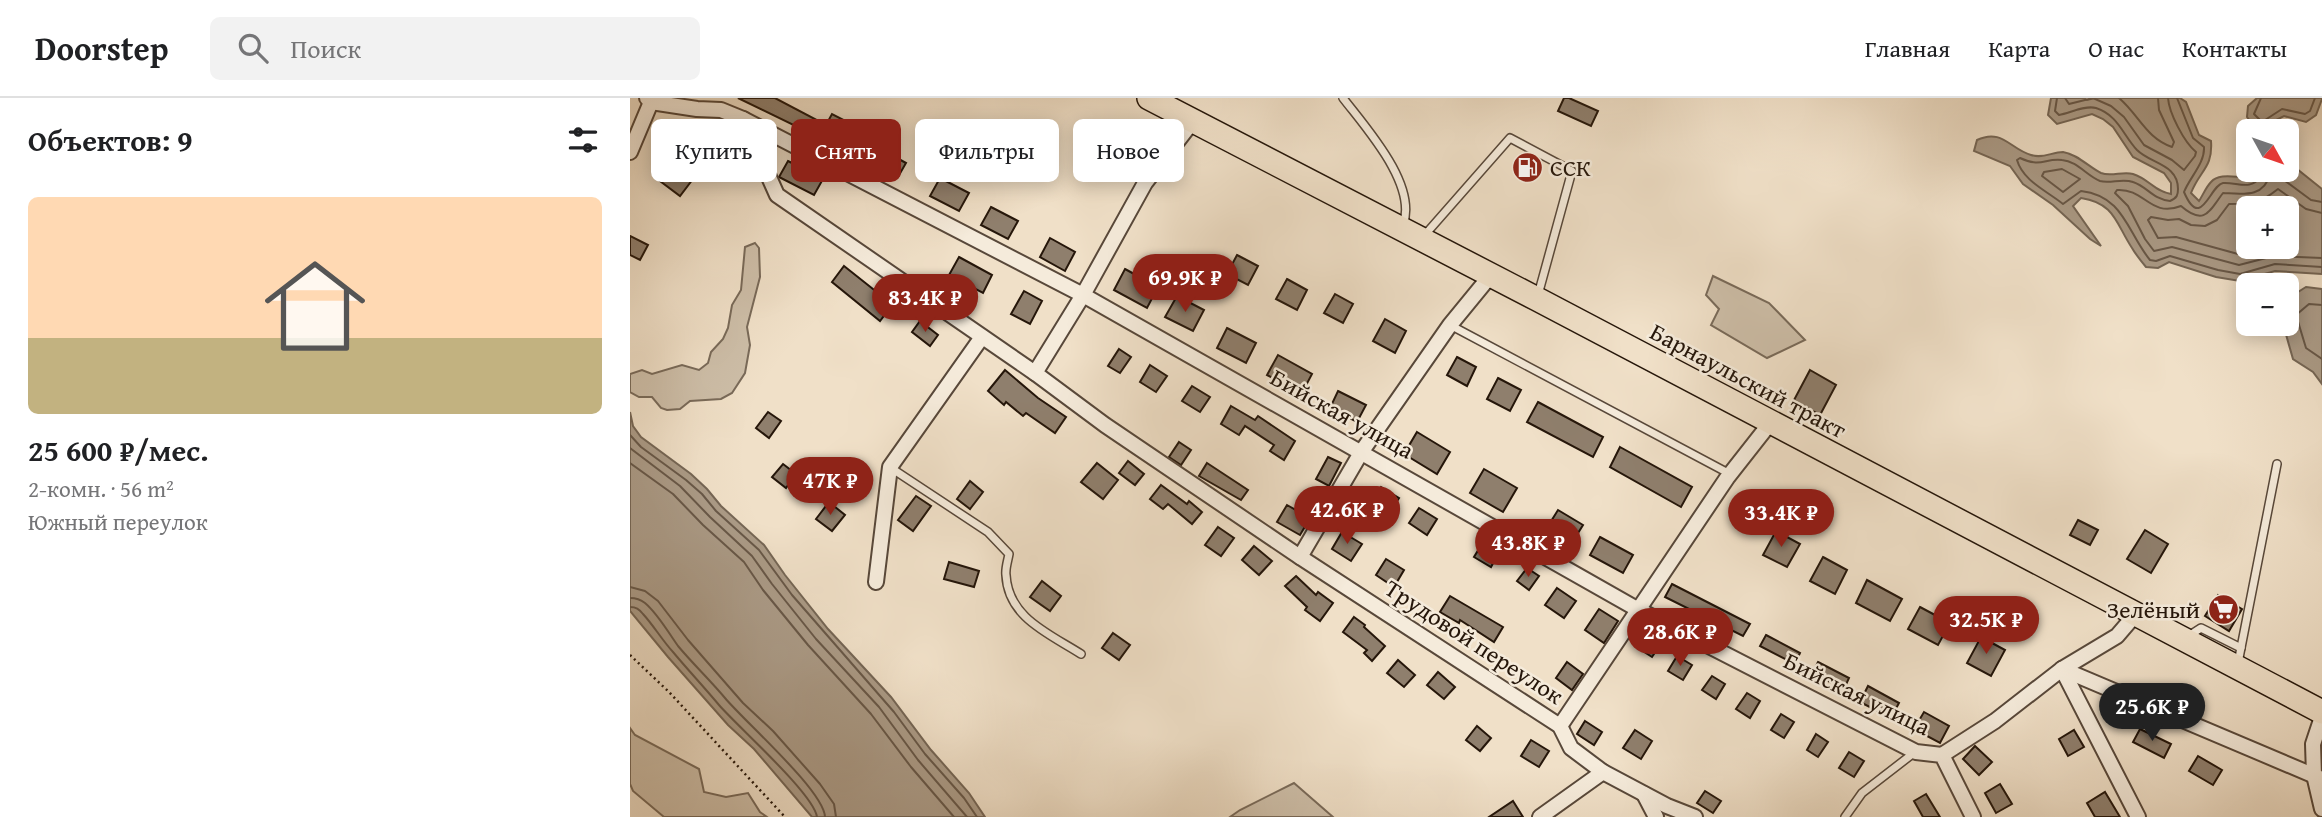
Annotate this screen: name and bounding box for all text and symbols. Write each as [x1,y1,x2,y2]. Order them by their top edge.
search box [210,17,700,80]
text: Doorstep [35,24,168,72]
icon: search [234,29,272,67]
text: Поиск [290,29,361,68]
text: Главная [1865,31,1950,66]
text: Карта [1988,31,2050,66]
text: О нас [2088,31,2144,66]
text: Контакты [2182,31,2287,66]
text: Объектов: 9 [28,118,192,162]
chip: Купить [651,119,777,182]
chip: Снять [791,119,901,182]
chip: Фильтры [915,119,1059,182]
chip: Новое [1073,119,1184,182]
north arrow [2236,119,2300,182]
map controls [2236,119,2299,336]
icon: filters [564,121,602,159]
place label: ССК [1550,150,1591,185]
fuel station icon: ССК [1510,151,1544,185]
button: + [2236,196,2299,259]
icon: home [252,243,378,369]
pin: 69.9K ₽ [1120,254,1250,314]
text: 69.9K ₽ [1148,260,1222,293]
button: − [2236,273,2299,336]
pin: 83.4K ₽ [860,274,990,334]
text: 83.4K ₽ [888,280,962,313]
street label: Барнаульский тракт [1644,314,1853,447]
street label: Бийская улица [1264,360,1421,468]
text: 25 600 ₽/мес. [28,428,209,472]
pin: 47K ₽ [781,458,879,517]
text: 47K ₽ [802,463,858,496]
text: 2-комн. · 56 m² [28,472,174,505]
pin: 42.6K ₽ [1282,486,1412,546]
pin: 33.4K ₽ [1716,490,1846,549]
text: 42.6K ₽ [1310,492,1384,525]
text: 33.4K ₽ [1744,495,1818,528]
text: Южный переулок [28,505,208,538]
pin: 43.8K ₽ [1463,519,1593,579]
text: 43.8K ₽ [1491,525,1565,558]
street label: Трудовой переулок [1378,571,1571,713]
place label: Зелёный [2107,592,2200,627]
supermarket icon: Зелёный [2206,593,2240,627]
pin: 32.5K ₽ [1921,596,2051,656]
text: 32.5K ₽ [1949,602,2023,635]
pin: 28.6K ₽ [1615,608,1745,668]
text: 28.6K ₽ [1643,614,1717,647]
street label: Бийская улица [1778,643,1937,744]
pin: 25.6K ₽ [2087,684,2217,743]
text: 25.6K ₽ [2115,689,2189,722]

